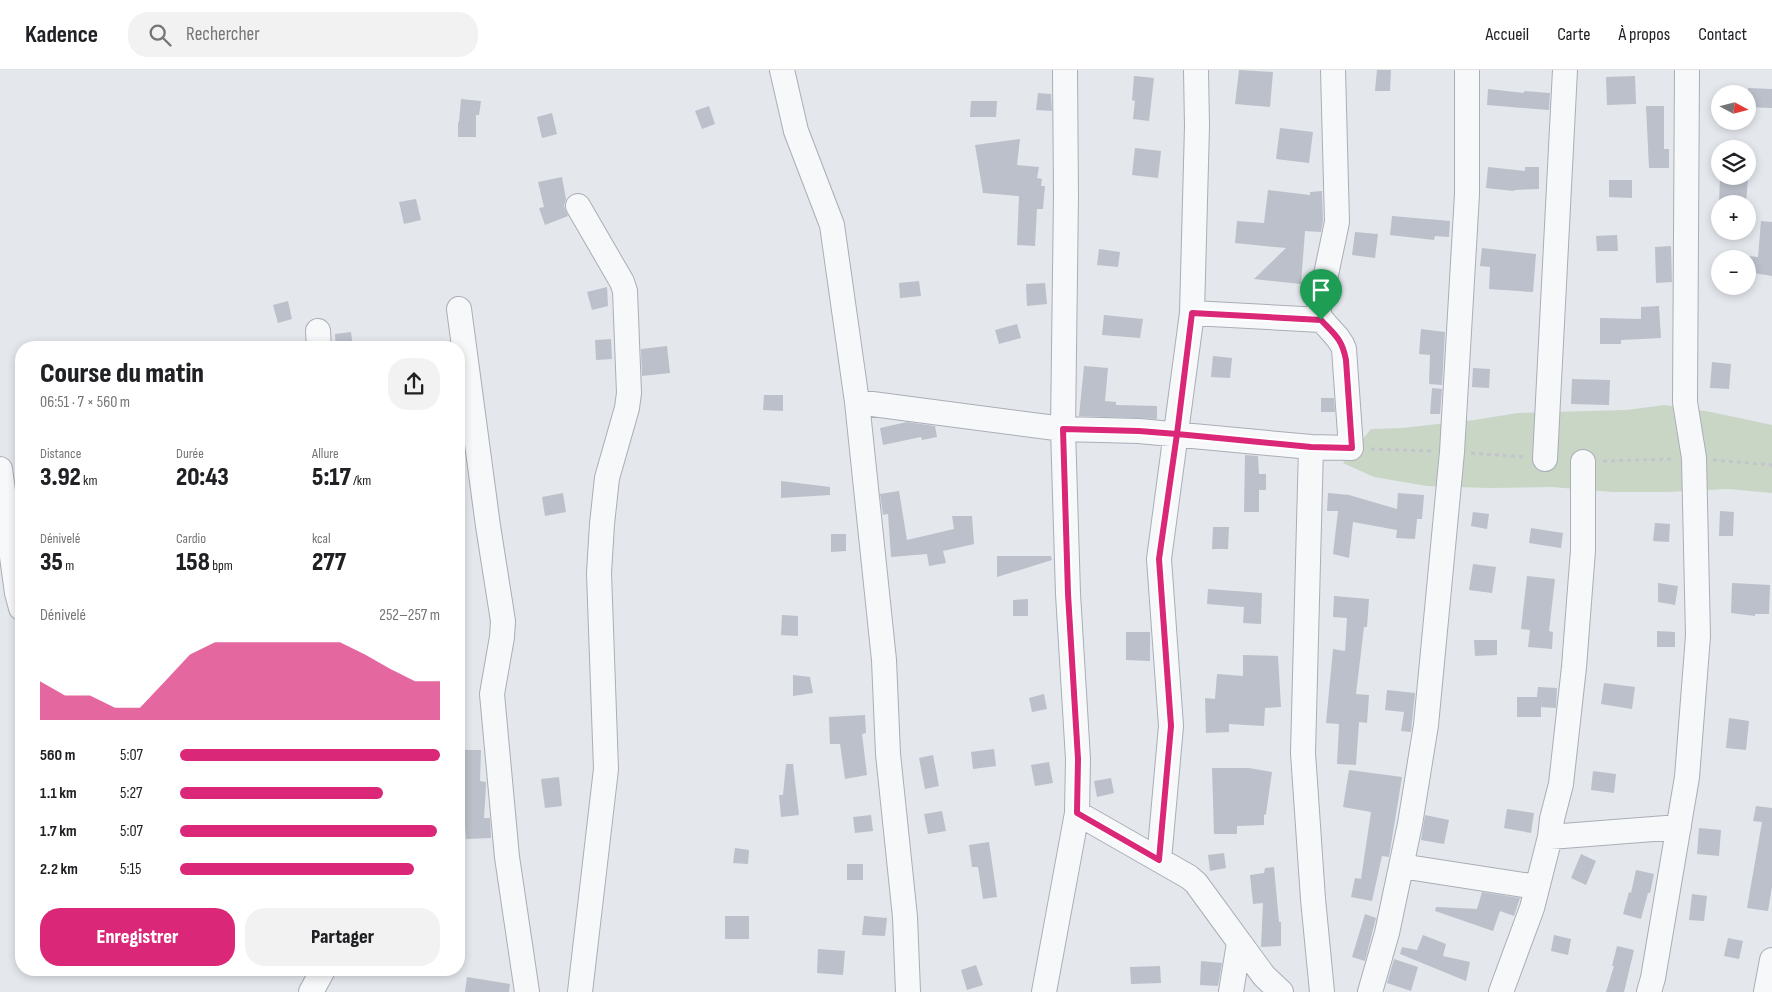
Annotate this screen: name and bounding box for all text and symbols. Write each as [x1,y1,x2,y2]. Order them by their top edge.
search box [128,12,478,57]
text: Kadence [25,20,98,49]
icon: search [146,21,174,49]
text: Rechercher [186,23,260,46]
text: Accueil [1485,24,1529,45]
text: Carte [1557,24,1590,45]
text: À propos [1618,24,1670,45]
text: Contact [1698,24,1747,45]
north arrow [1711,85,1756,130]
map controls [1711,85,1756,295]
button: layers [1711,140,1756,185]
button: + [1711,195,1756,240]
button: − [1711,250,1756,295]
pin [1300,269,1342,320]
icon: arrive [1307,276,1335,304]
text: Course du matin [40,357,204,390]
button: share [388,358,440,410]
text: 06:51 · 7 × 560 m [40,393,130,412]
text: Distance [40,445,81,462]
text: Durée [176,445,204,462]
text: Allure [312,445,339,462]
text: 3.92 [40,462,81,493]
text: 20:43 [176,462,229,493]
text: 5:17 [312,462,351,493]
text: km [81,472,97,489]
text: /km [351,472,371,489]
text: Dénivelé [40,530,80,547]
text: Cardio [176,530,206,547]
text: kcal [312,530,331,547]
text: 35 [40,547,63,578]
text: 158 [176,547,210,578]
text: 277 [312,547,346,578]
text: m [63,557,74,574]
text: bpm [210,557,233,574]
text: Dénivelé [40,606,86,625]
text: 252–257 m [379,606,440,625]
text: 560 m [40,746,75,765]
text: 5:07 [120,746,143,765]
text: 1.1 km [40,784,77,803]
text: 5:27 [120,784,142,803]
text: 1.7 km [40,822,77,841]
text: 5:07 [120,822,143,841]
text: 2.2 km [40,860,78,879]
text: 5:15 [120,860,141,879]
button: Enregistrer [40,908,235,966]
button: Partager [245,908,440,966]

